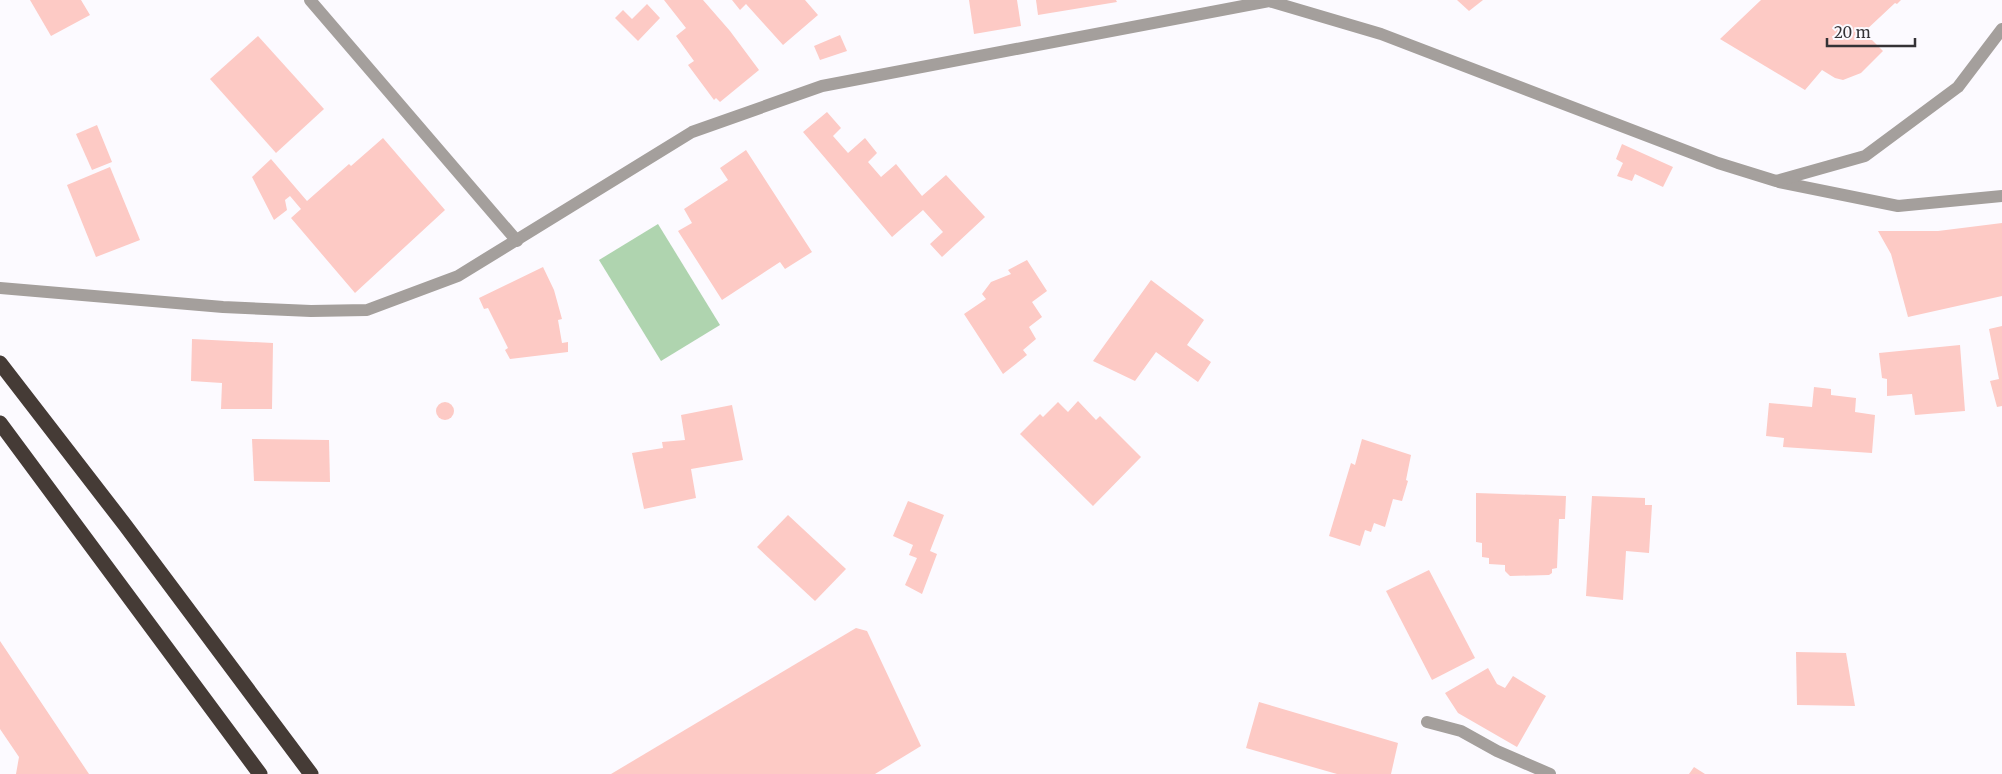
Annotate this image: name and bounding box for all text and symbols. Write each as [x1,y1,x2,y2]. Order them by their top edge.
scale bar [1827,15,1914,47]
text: 20 m [1834,23,1871,42]

